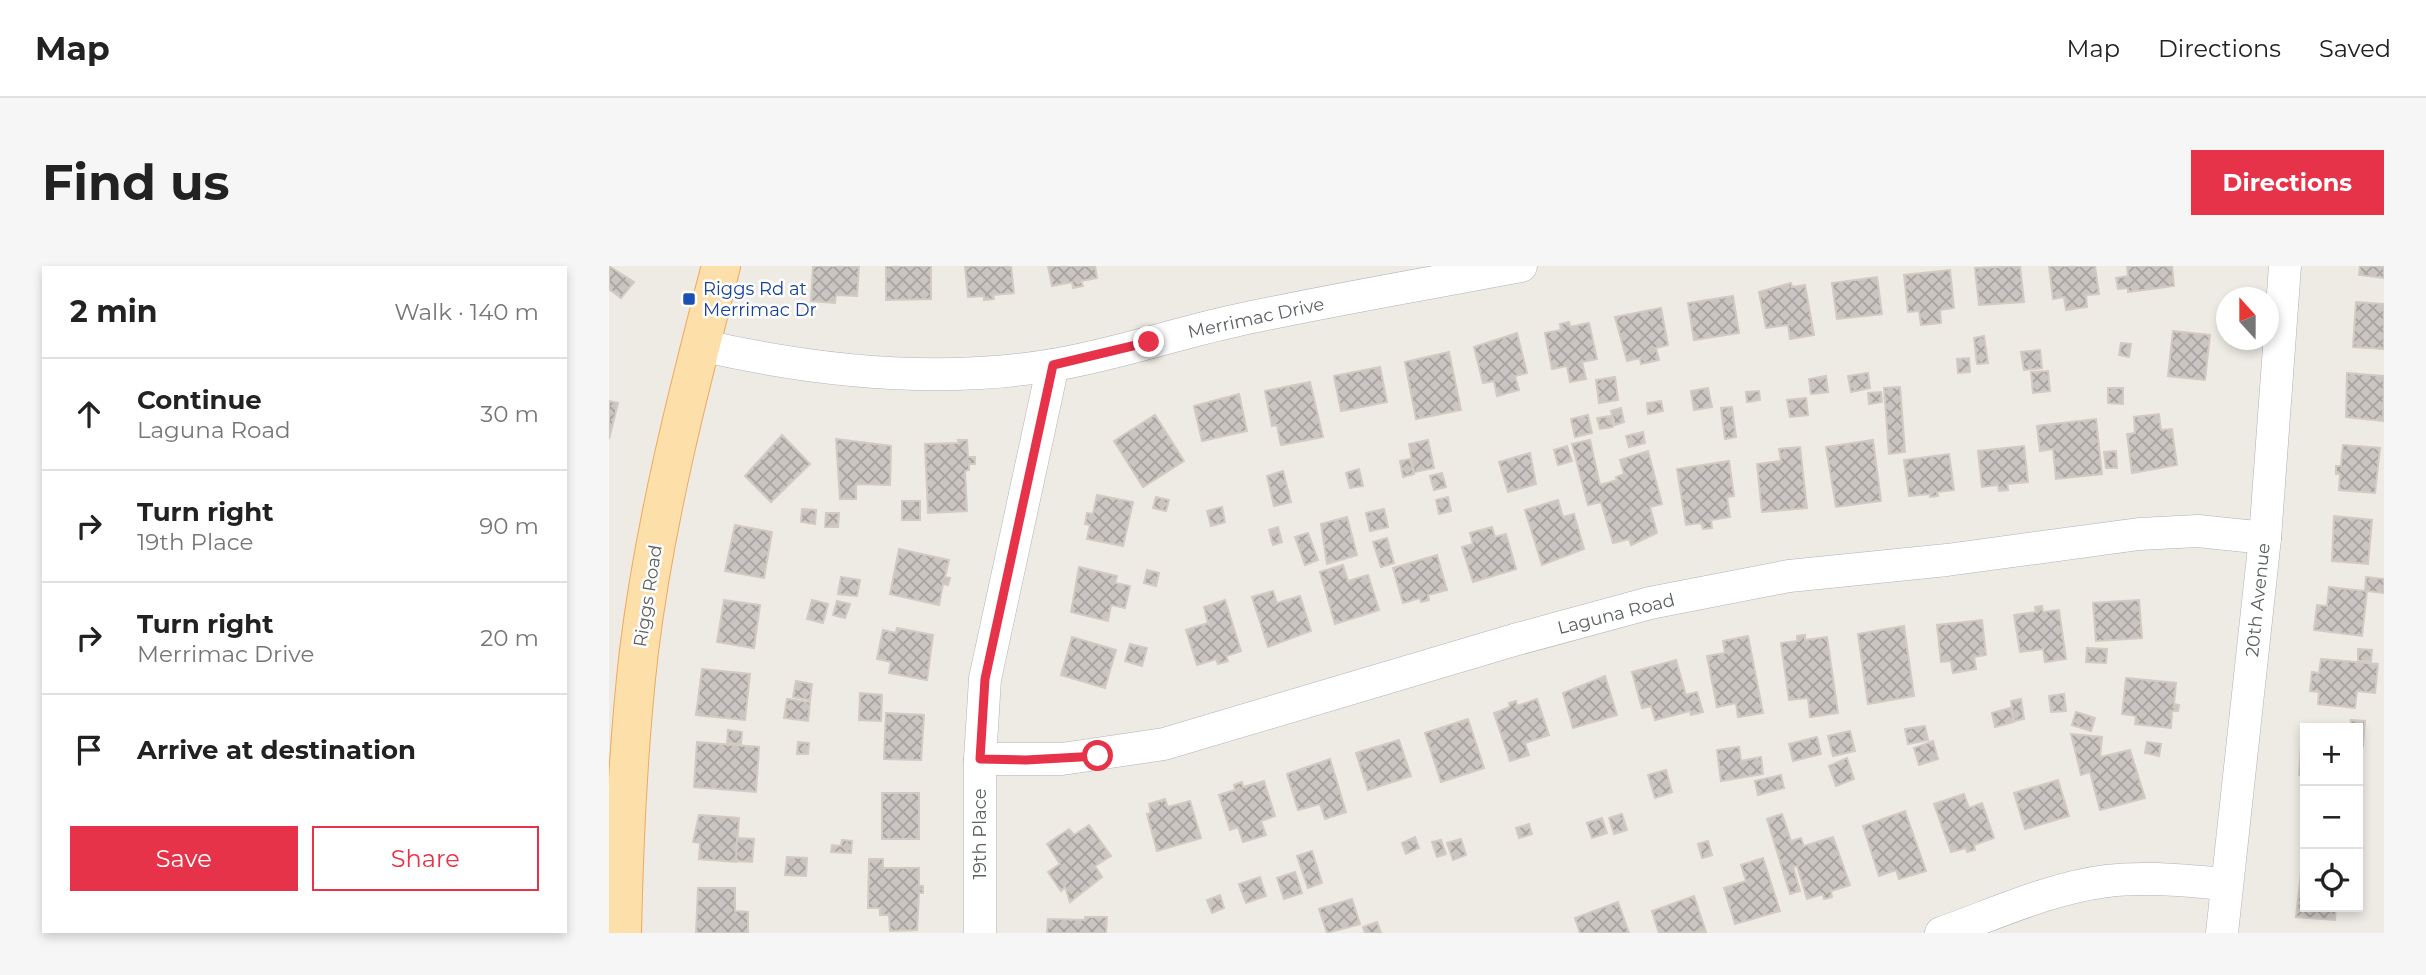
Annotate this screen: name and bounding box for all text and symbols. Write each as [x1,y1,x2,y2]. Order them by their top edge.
text: Map [35,28,110,68]
text: Map [2067,34,2120,63]
text: Directions [2158,34,2281,63]
text: Saved [2319,34,2391,63]
button: Directions [2191,150,2384,215]
text: Find us [42,153,230,212]
place label: Riggs Rd at Merrimac Dr [703,278,817,321]
north arrow [2216,287,2279,350]
marker: Riggs Rd at Merrimac Dr [681,291,697,307]
text: 2 min [70,293,157,330]
street label: Merrimac Drive [1186,293,1326,343]
text: Walk · 140 m [394,298,539,326]
route end [1133,326,1164,357]
text: Continue [137,384,262,416]
icon: ahead [70,395,108,433]
text: 30 m [480,400,539,428]
text: Laguna Road [137,416,291,444]
text: Turn right [137,496,273,528]
icon: right [70,507,108,545]
text: 90 m [479,512,539,540]
text: 19th Place [137,528,253,556]
street label: 20th Avenue [2241,542,2275,658]
street label: Riggs Road [629,543,667,649]
street label: Laguna Road [1555,589,1677,639]
text: Turn right [137,608,273,640]
icon: right [70,619,108,657]
text: 20 m [480,624,539,652]
text: Merrimac Drive [137,640,314,668]
map controls [2300,723,2363,912]
button: + [2300,723,2363,786]
icon: arrive [70,731,108,769]
text: Arrive at destination [137,734,416,766]
route start [1082,740,1113,771]
button: − [2300,786,2363,849]
street label: 19th Place [969,788,991,880]
button: Save [70,826,298,891]
button: Share [312,826,539,891]
button: locate [2300,849,2363,912]

